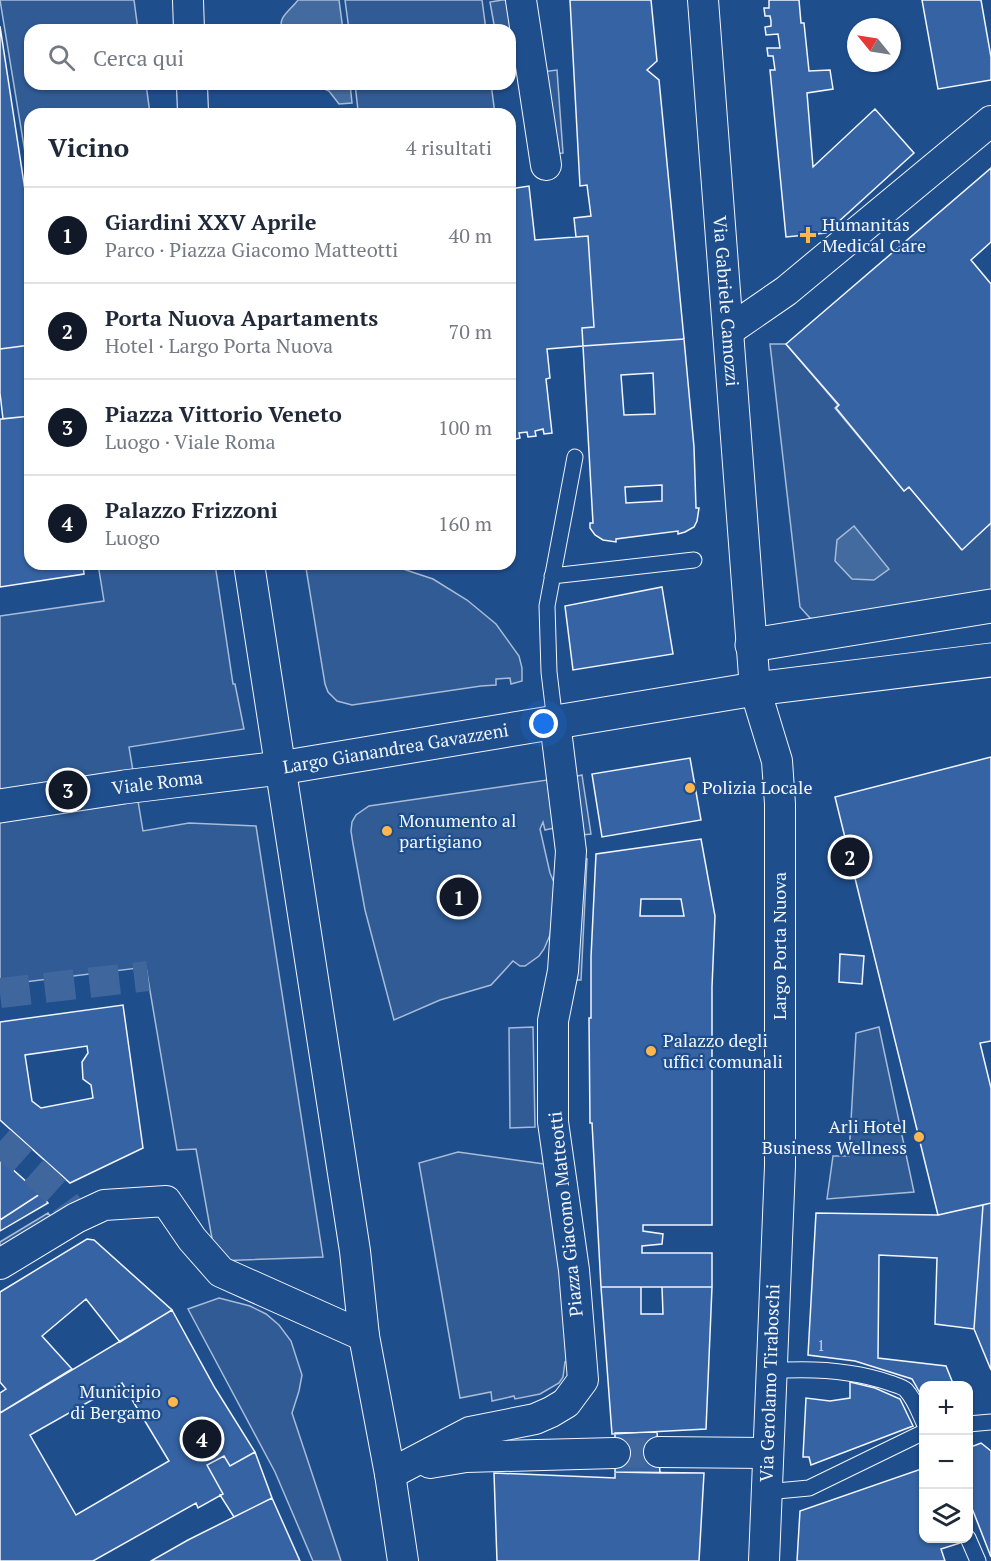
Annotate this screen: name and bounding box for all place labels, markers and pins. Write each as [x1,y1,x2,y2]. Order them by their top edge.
place label: Humanitas Medical Care [822,212,926,257]
marker: Humanitas Medical Care [799,226,817,244]
pin: 3 [48,768,88,812]
place label: Polizia Locale [702,775,812,799]
marker: Polizia Locale [683,781,697,795]
place label: Monumento al partigiano [399,808,516,853]
marker: Monumento al partigiano [380,824,394,838]
pin: 2 [830,834,870,880]
pin: 1 [440,874,478,920]
place label: Palazzo degli uffici comunali [663,1028,783,1073]
marker: Palazzo degli uffici comunali [644,1044,658,1058]
place label: Arli Hotel Business Wellness [762,1114,907,1159]
marker: Arli Hotel Business Wellness [912,1130,926,1144]
place label: Municipio di Bergamo [70,1379,161,1424]
marker: Municipio di Bergamo [166,1395,180,1409]
pin: 4 [182,1416,222,1462]

